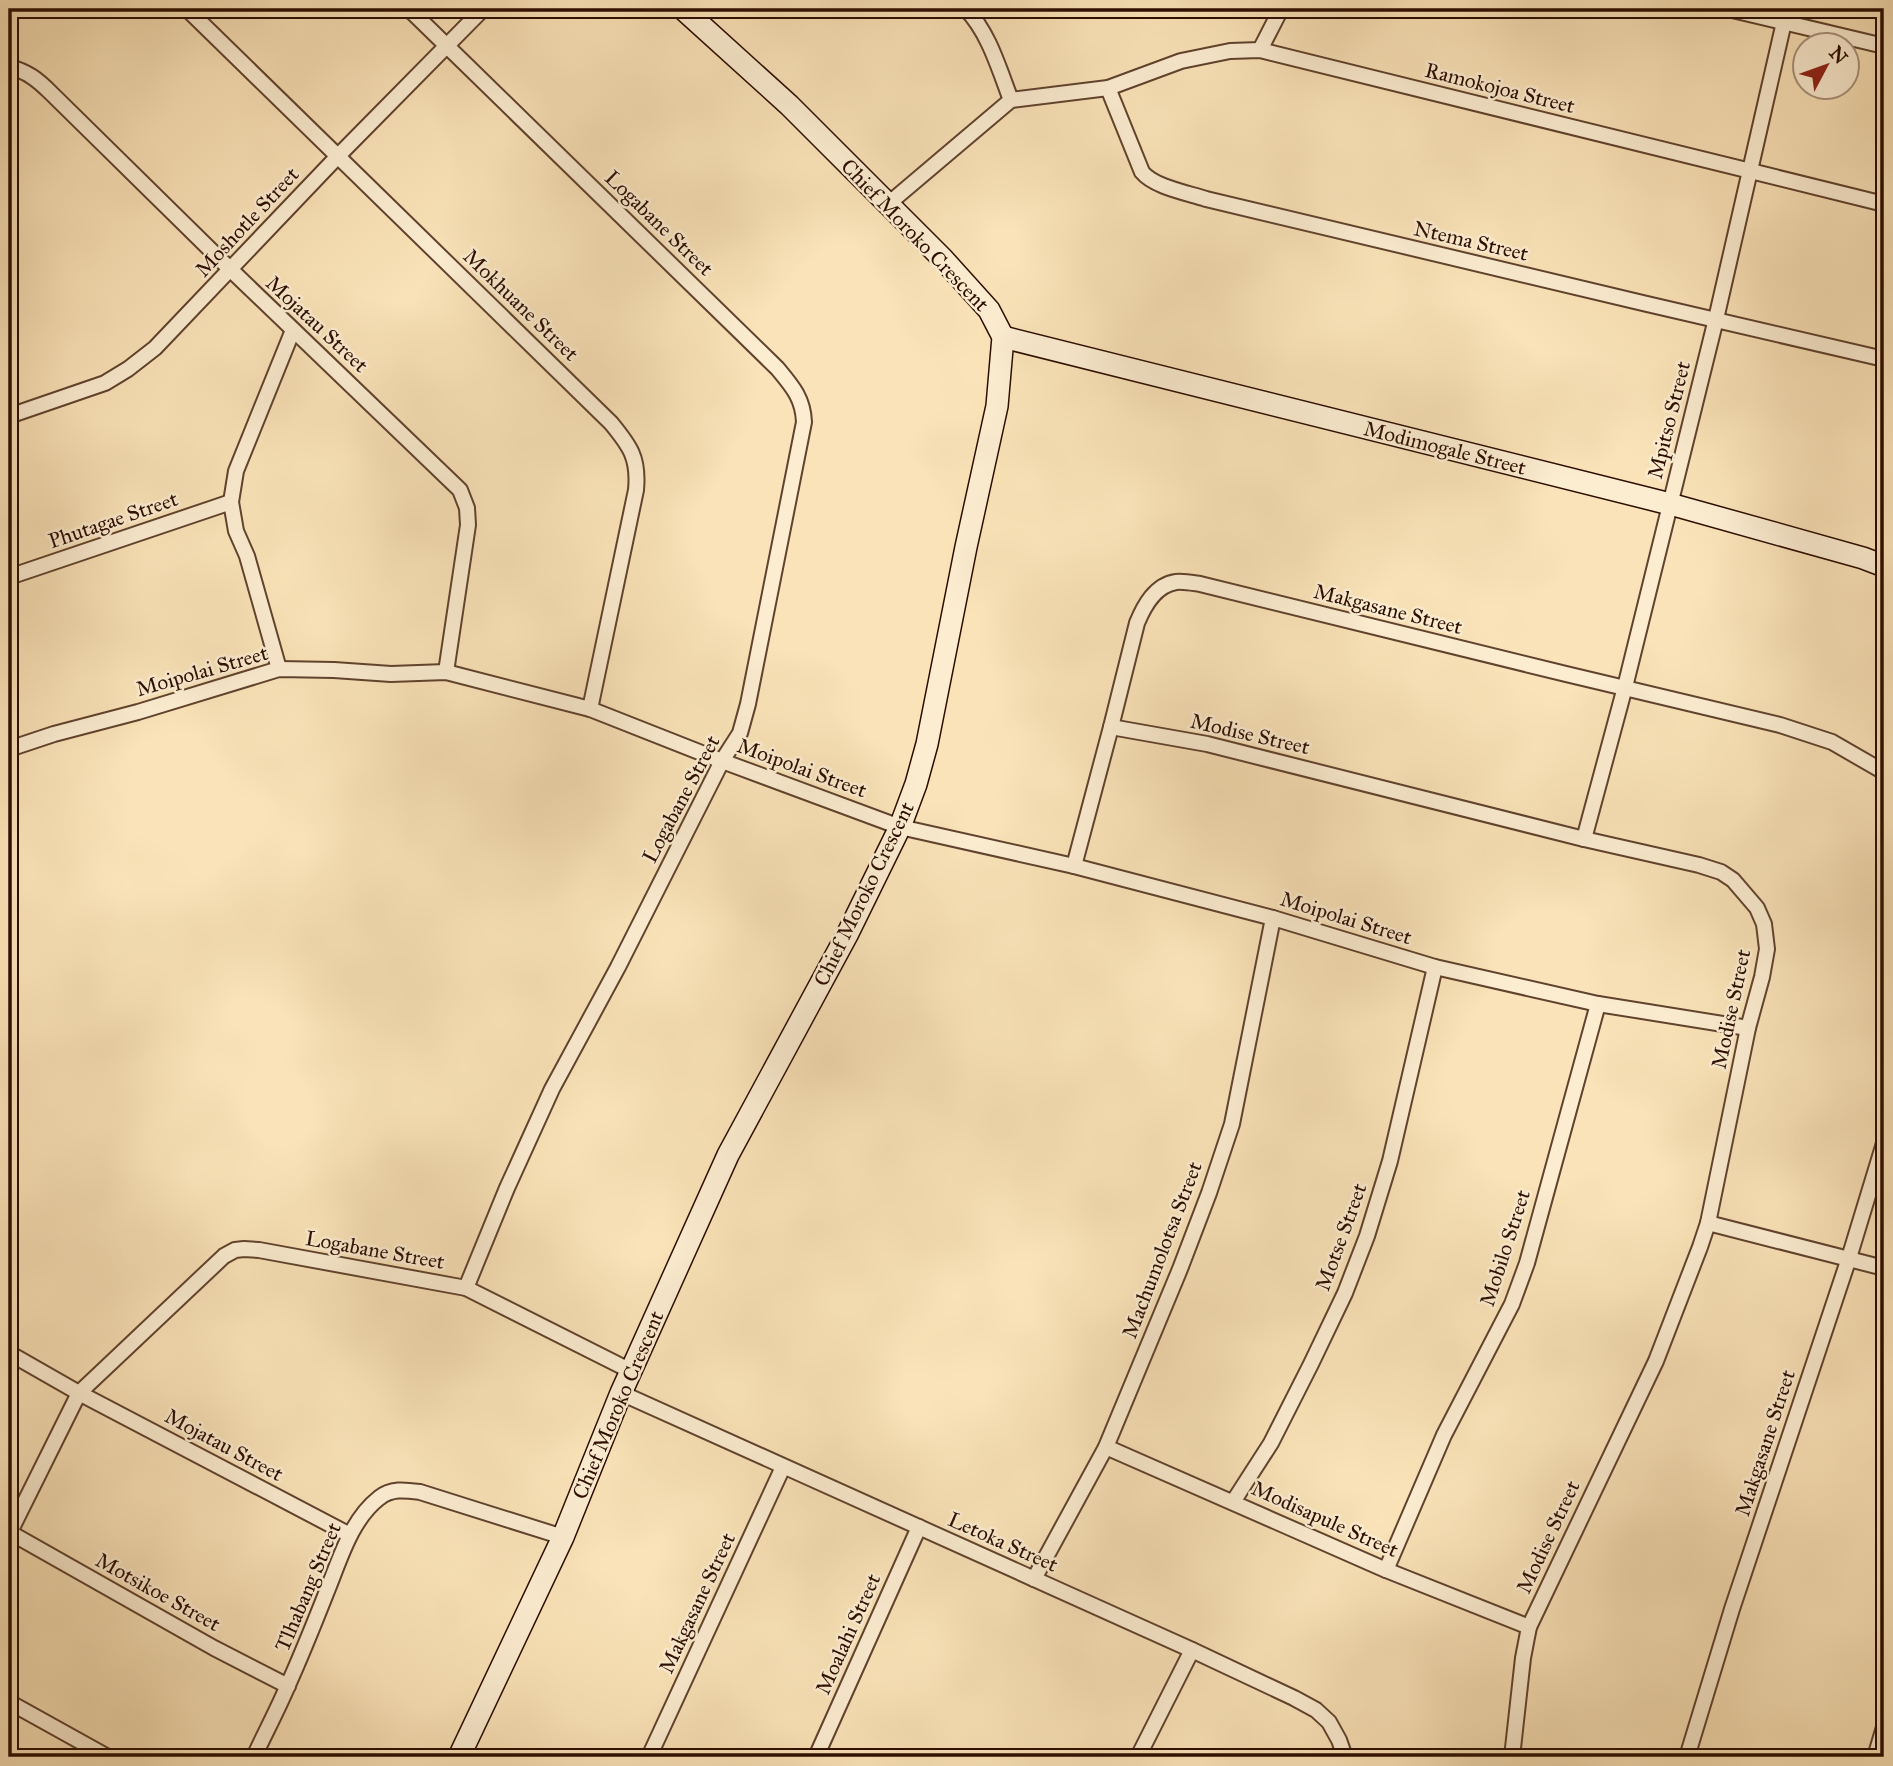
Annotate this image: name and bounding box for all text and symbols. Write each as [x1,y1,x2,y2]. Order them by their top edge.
north arrow [1792,32,1862,102]
text: N [1824,42,1852,69]
street label: Ramokojoa Street [1422,57,1578,119]
street label: Chief Moroko Crescent [835,153,995,317]
street label: Moshotle Street [190,161,305,282]
street label: Logabane Street [599,165,719,282]
street label: Ntema Street [1411,215,1531,267]
street label: Mokhuane Street [458,243,584,367]
street label: Mojatau Street [260,270,374,378]
street label: Mpitso Street [1642,358,1696,481]
street label: Modimogale Street [1361,415,1529,481]
street label: Phutagae Street [45,486,182,554]
street label: Makgasane Street [1311,578,1466,640]
street label: Moipolai Street [133,640,272,702]
street label: Modise Street [1188,708,1313,760]
street label: Logabane Street [636,730,726,867]
street label: Moipolai Street [734,733,871,804]
street label: Chief Moroko Crescent [808,797,920,990]
street label: Moipolai Street [1277,886,1415,950]
street label: Modise Street [1706,946,1756,1071]
street label: Machumolotsa Street [1116,1157,1208,1342]
street label: Motse Street [1310,1179,1373,1294]
street label: Mobilo Street [1474,1186,1536,1310]
street label: Logabane Street [303,1225,447,1275]
street label: Chief Moroko Crescent [567,1306,670,1503]
street label: Makgasane Street [1729,1366,1801,1519]
street label: Mojatau Street [160,1403,288,1487]
street label: Modisapule Street [1248,1475,1403,1563]
street label: Modise Street [1511,1476,1586,1598]
street label: Letoka Street [944,1506,1063,1578]
street label: Tlhabang Street [269,1518,347,1655]
street label: Makgasane Street [653,1528,741,1677]
street label: Motsikoe Street [91,1547,225,1637]
street label: Moalahi Street [810,1569,886,1699]

